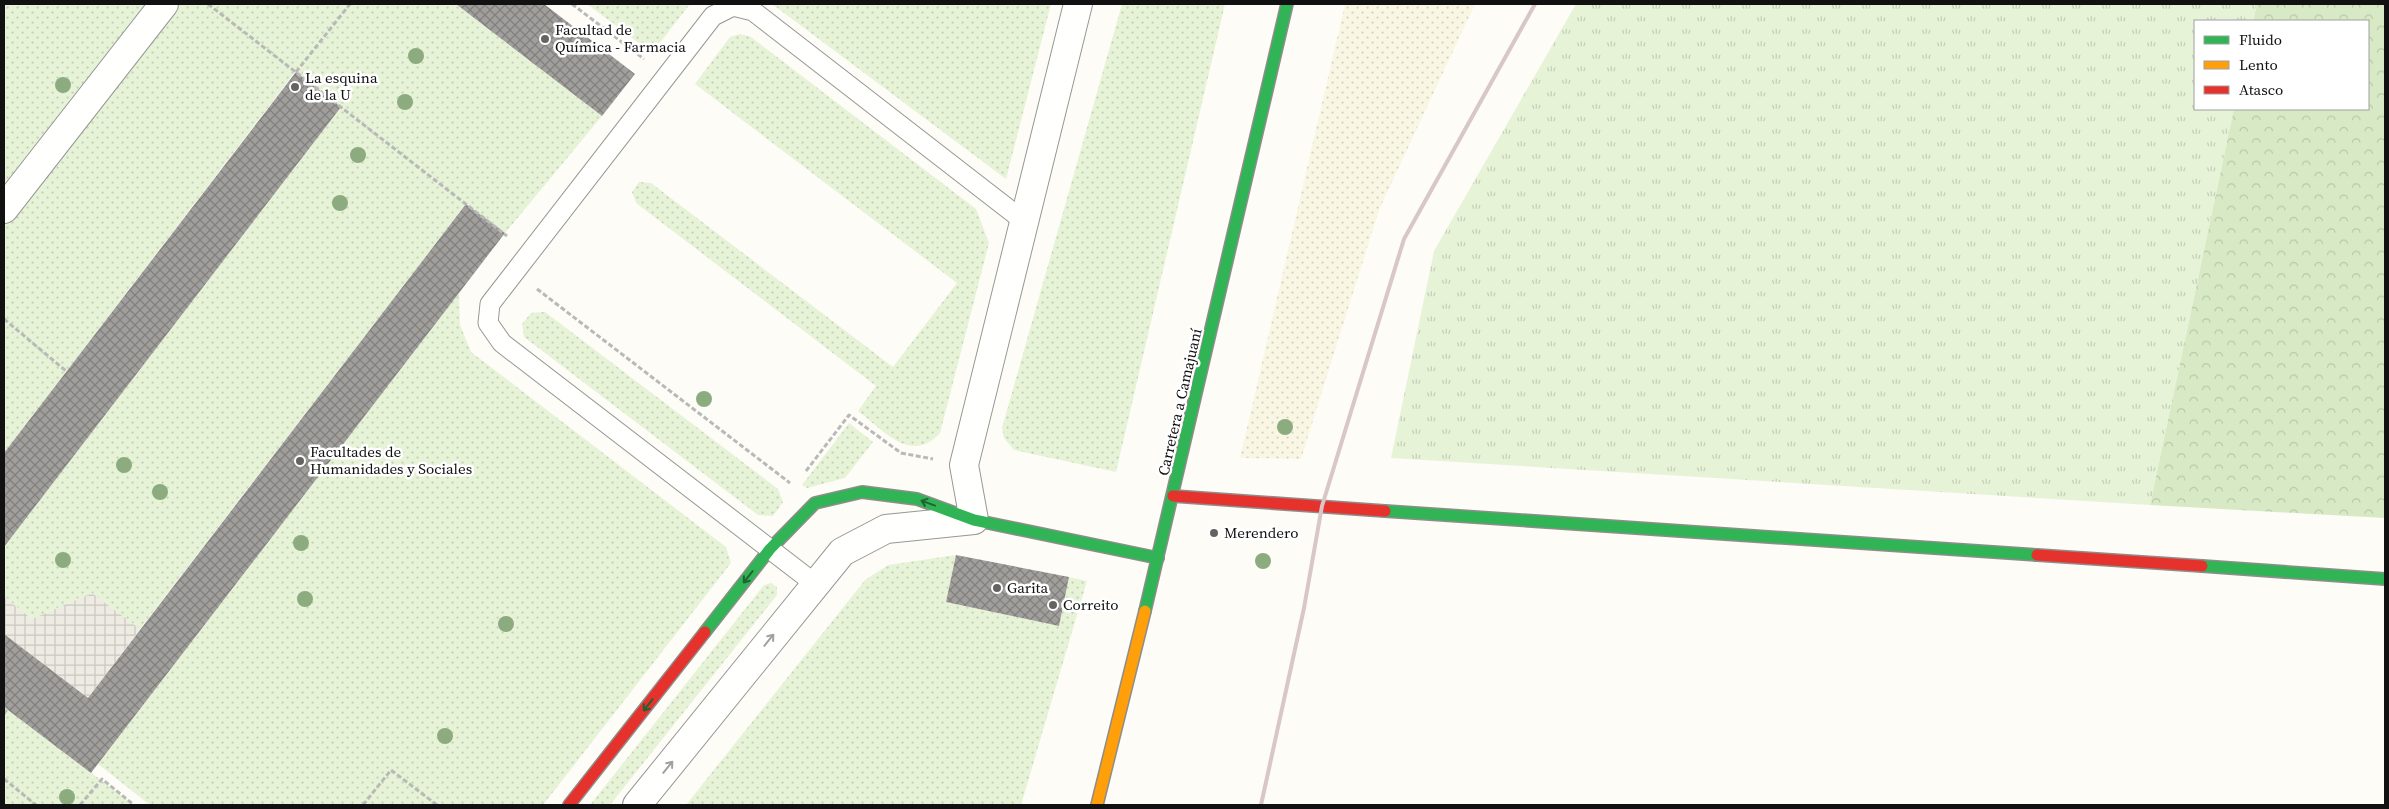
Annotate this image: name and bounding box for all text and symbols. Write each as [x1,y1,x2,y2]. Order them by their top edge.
place label: Facultad de Química - Farmacia [555,19,686,57]
legend [2194,20,2369,110]
text: Fluido [2239,29,2282,50]
marker: Facultad de Química - Farmacia [539,33,551,45]
text: Lento [2239,54,2278,75]
place label: La esquina de la U [305,67,378,105]
text: Atasco [2239,79,2283,100]
marker: La esquina de la U [289,81,301,93]
street label: Carretera a Camajuaní [1152,326,1207,478]
place label: Facultades de Humanidades y Sociales [310,441,472,479]
marker: Facultades de Humanidades y Sociales [294,455,306,467]
one-way arrow [921,498,936,507]
place label: Merendero [1224,522,1298,543]
marker: Merendero [1208,527,1220,539]
one-way arrow [743,570,753,584]
place label: Garita [1007,577,1048,598]
marker: Garita [991,582,1003,594]
place label: Correito [1063,594,1118,615]
marker: Correito [1047,599,1059,611]
one-way arrow [764,634,775,647]
one-way arrow [643,698,653,712]
one-way arrow [662,761,673,774]

